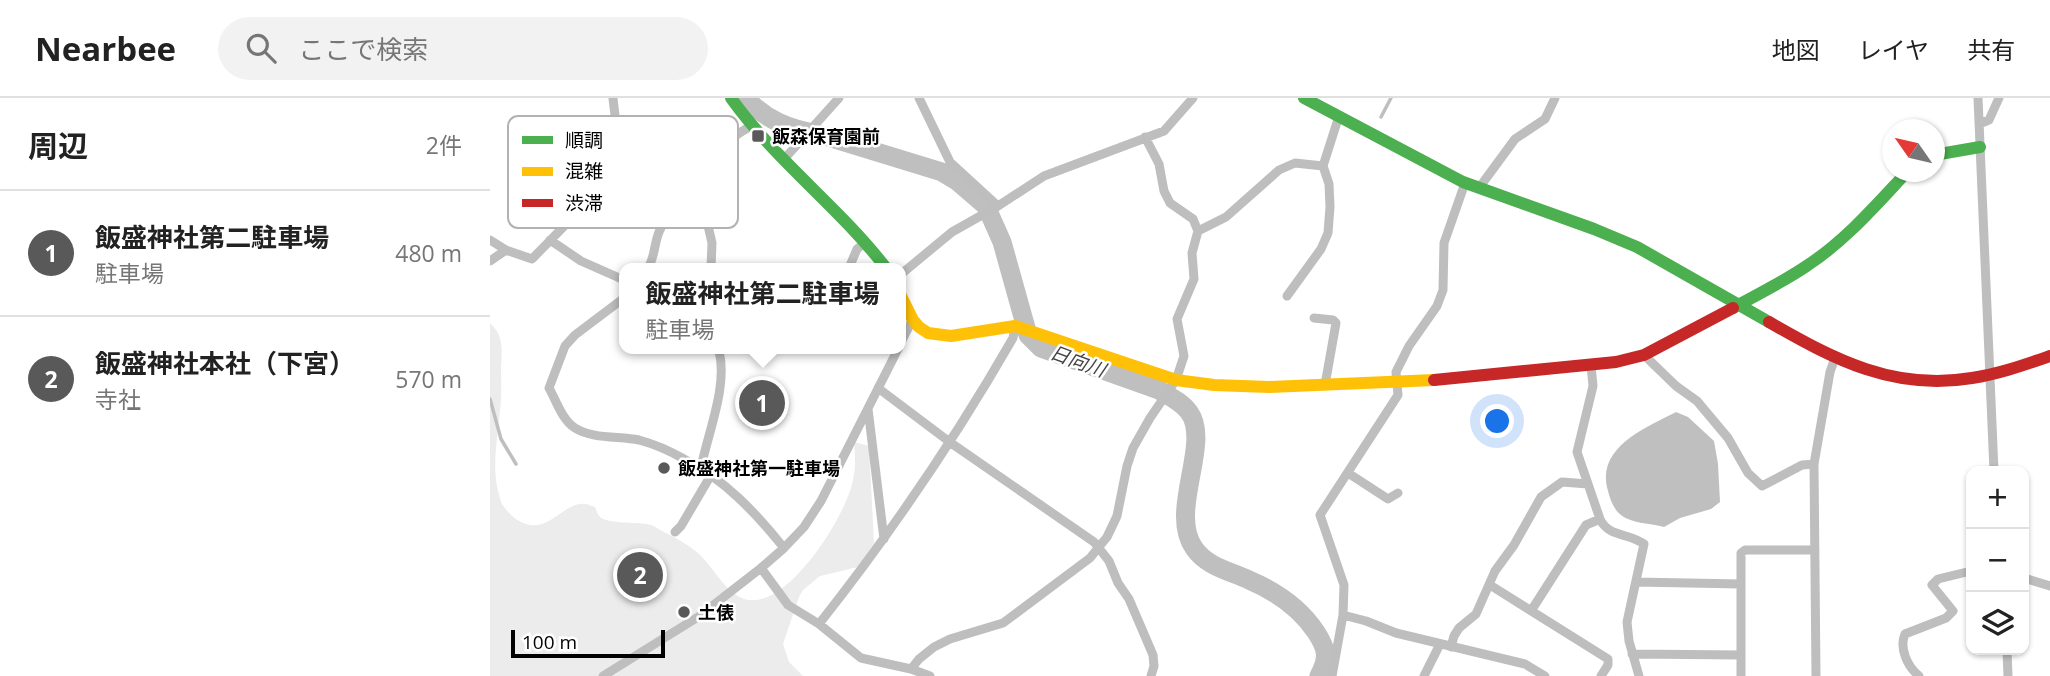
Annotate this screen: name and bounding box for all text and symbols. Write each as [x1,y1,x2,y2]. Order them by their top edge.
search box [218,17,708,80]
text: Nearbee [35,26,176,71]
icon: search [242,29,280,67]
text: ここで検索 [298,31,428,67]
text: 地図 [1772,33,1820,66]
text: レイヤ [1858,33,1929,66]
text: 共有 [1967,33,2015,66]
legend [508,116,738,228]
north arrow [1882,119,1945,182]
place label: 飯森保育園前 [772,124,880,148]
text: 周辺 [28,125,88,166]
text: 順調 [565,127,603,153]
marker: 飯森保育園前 [750,128,766,144]
text: 2件 [426,129,462,161]
text: 混雑 [565,158,603,184]
text: 渋滞 [565,190,603,216]
text: 飯盛神社第二駐車場 [95,219,329,255]
text: 1 [44,237,58,269]
text: 480 m [395,237,462,269]
text: 駐車場 [95,257,164,289]
popup [619,263,906,354]
text: 飯盛神社第二駐車場 [645,275,880,311]
text: 駐車場 [645,313,714,345]
water label: 日向川 [1047,339,1111,384]
text: 飯盛神社本社（下宮） [95,345,355,381]
text: 2 [44,363,58,395]
text: 570 m [395,363,462,395]
pin: 1 [739,377,785,429]
text: 寺社 [95,383,141,415]
your location [1480,404,1514,438]
place label: 飯盛神社第一駐車場 [678,456,840,480]
marker: 飯盛神社第一駐車場 [656,460,672,476]
map controls [1966,466,2029,655]
button: + [1966,466,2029,529]
button: − [1966,529,2029,592]
pin: 2 [617,549,663,601]
button: layers [1966,592,2029,655]
place label: 土俵 [698,600,734,624]
marker: 土俵 [676,604,692,620]
scale bar [511,627,665,659]
text: 100 m [522,629,577,655]

